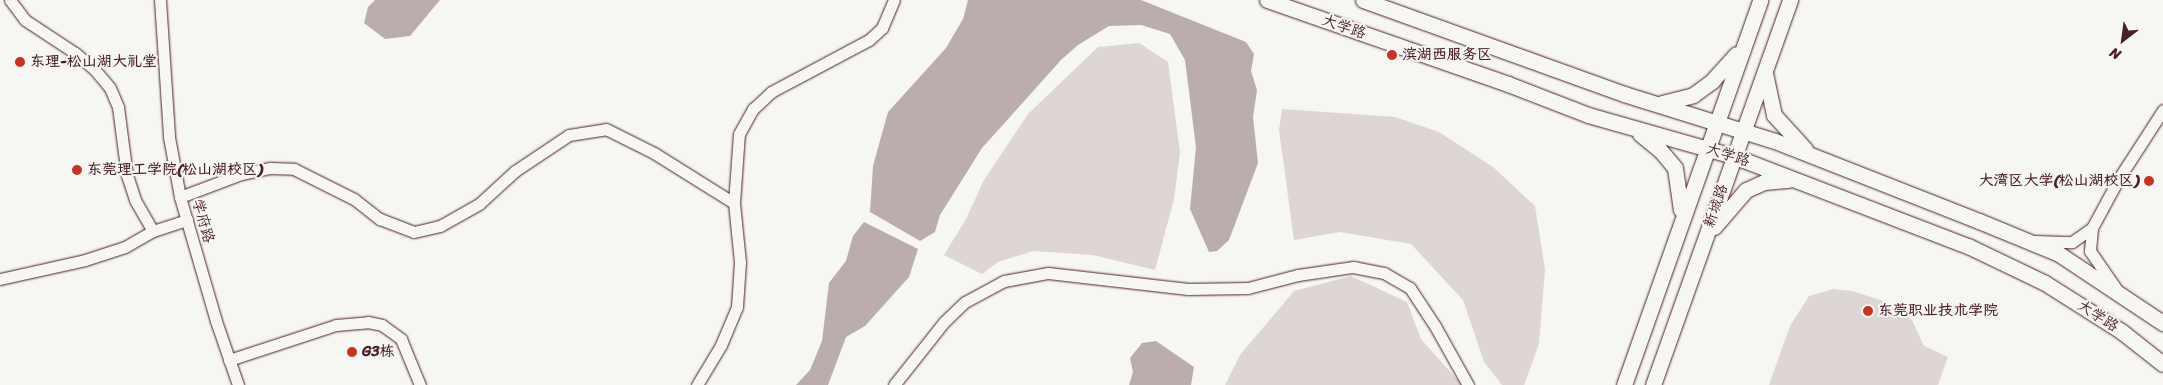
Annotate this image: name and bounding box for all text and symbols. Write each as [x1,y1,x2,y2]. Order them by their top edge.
street label: 大学路 [1320,11,1368,43]
north arrow [2098,15,2148,65]
text: N [2105,40,2126,67]
place label: 滨湖西服务区 [1402,46,1492,64]
marker: 滨湖西服务区 [1386,49,1398,61]
place label: 东理-松山湖大礼堂 [30,53,157,71]
marker: 东理-松山湖大礼堂 [14,56,26,68]
street label: 大学路 [1704,139,1752,171]
place label: 东莞理工学院(松山湖校区) [87,161,263,179]
marker: 东莞理工学院(松山湖校区) [71,164,83,176]
place label: 大湾区大学(松山湖校区) [1978,172,2139,190]
marker: 大湾区大学(松山湖校区) [2143,175,2155,187]
street label: 新城路 [1700,182,1732,230]
street label: 学府路 [188,197,218,245]
street label: 大学路 [2074,296,2122,336]
place label: 东莞职业技术学院 [1878,302,1998,320]
marker: 东莞职业技术学院 [1862,305,1874,317]
place label: G3栋 [362,343,395,361]
marker: G3栋 [346,346,358,358]

